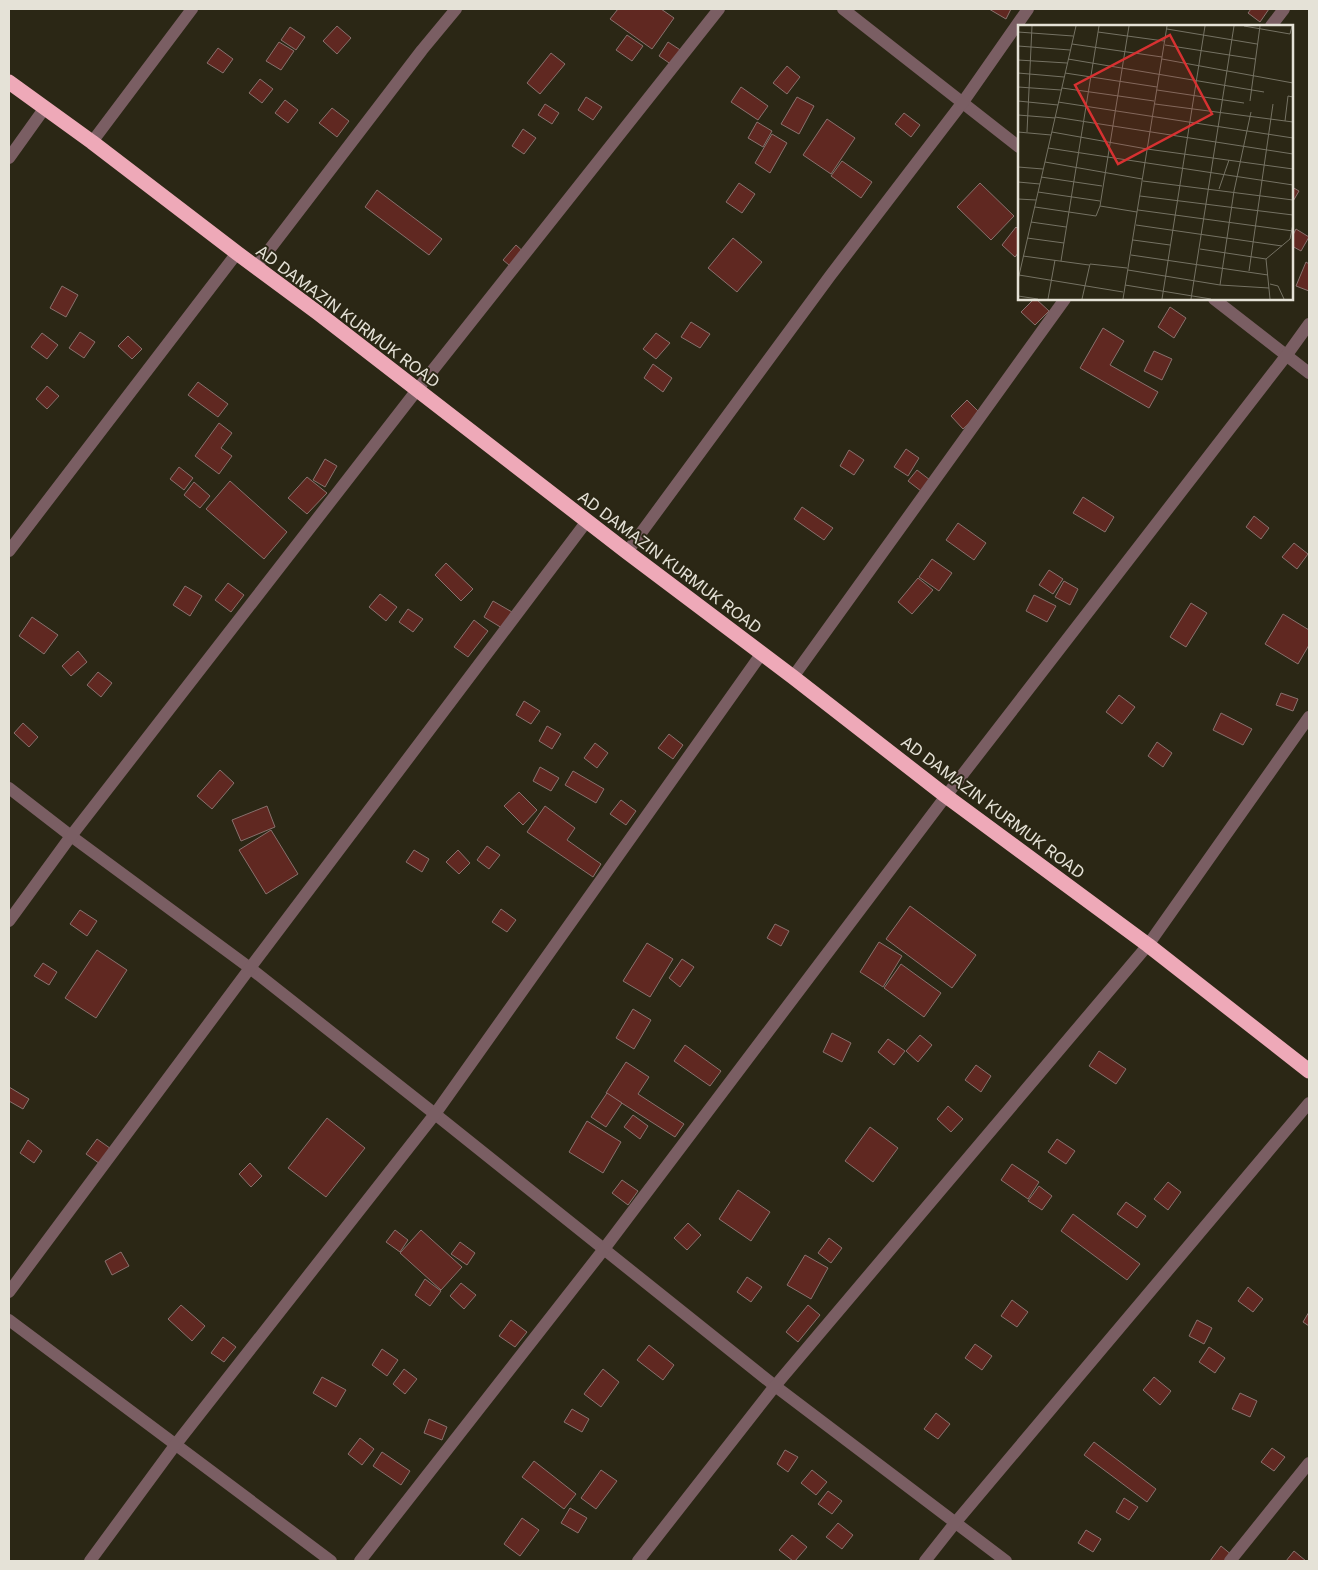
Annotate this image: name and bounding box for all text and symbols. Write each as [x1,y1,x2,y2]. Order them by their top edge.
inset map [1018,25,1293,300]
street label: AD DAMAZIN KURMUK ROAD [252,240,444,392]
street label: AD DAMAZIN KURMUK ROAD [574,486,766,638]
street label: AD DAMAZIN KURMUK ROAD [897,731,1089,883]

